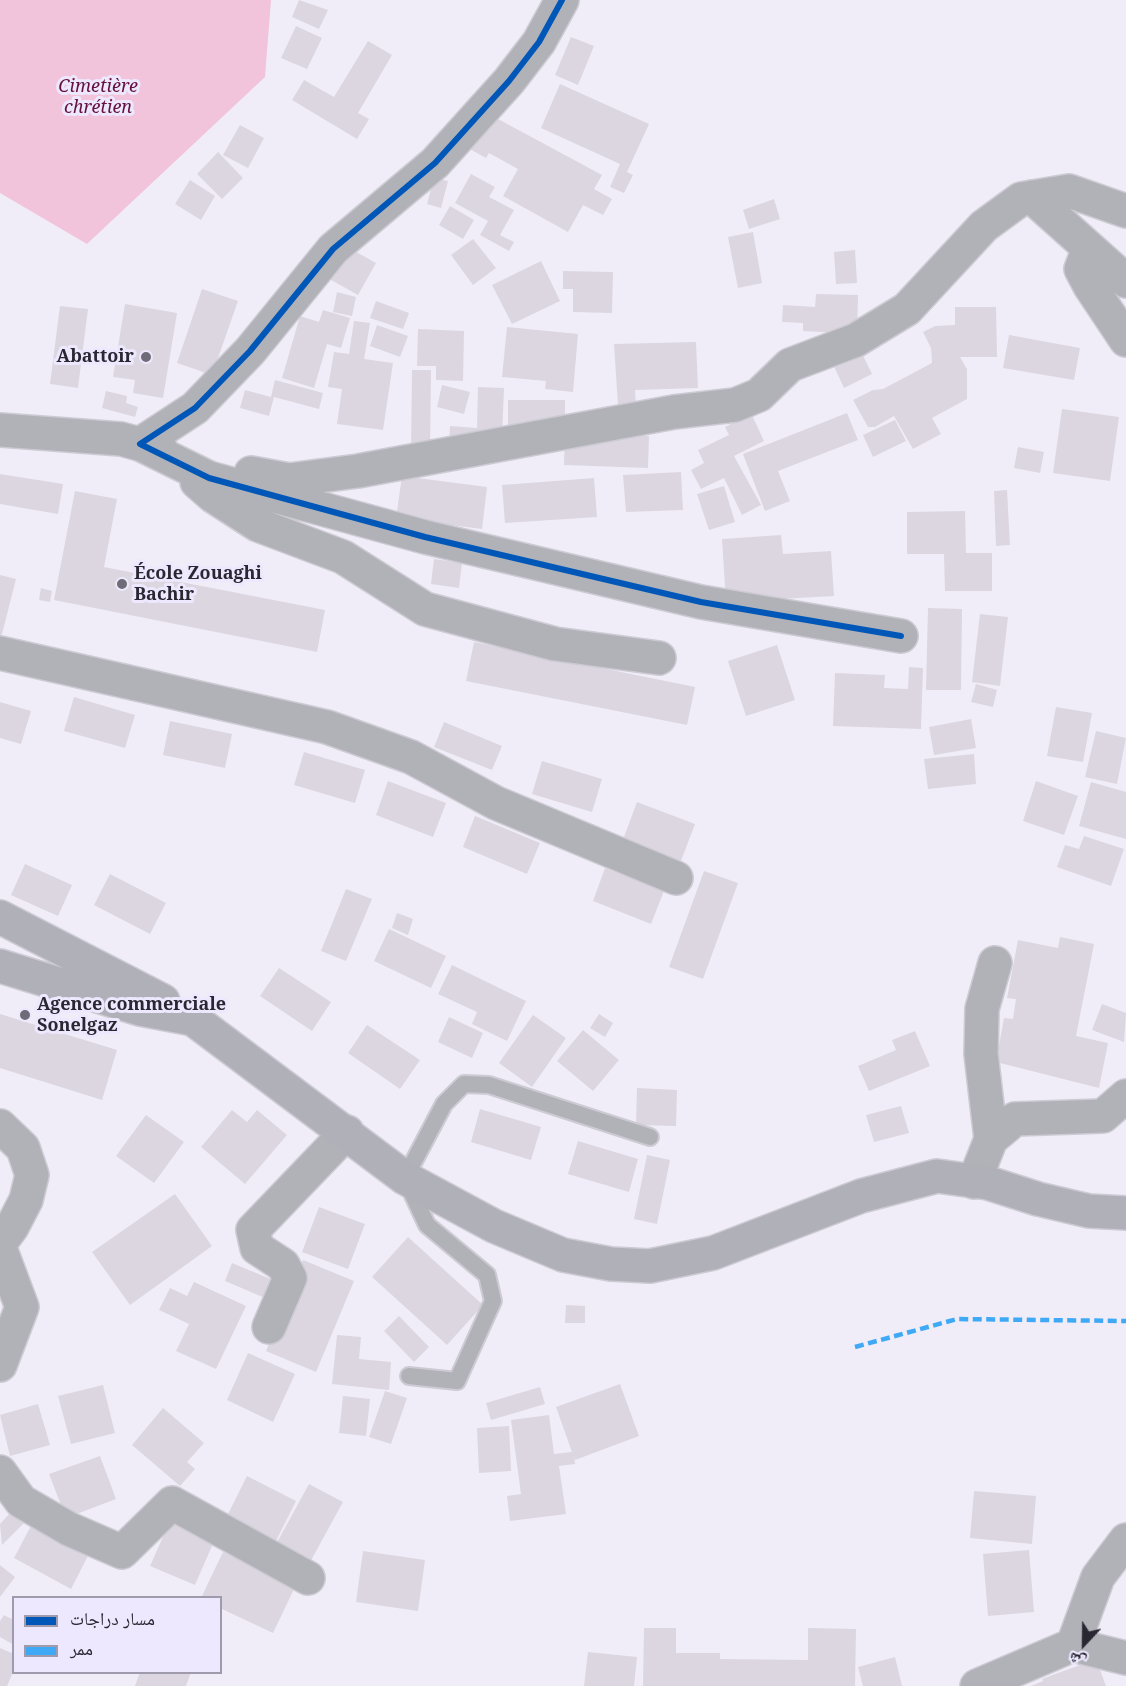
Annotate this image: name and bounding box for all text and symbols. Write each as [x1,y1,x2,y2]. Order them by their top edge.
park label: Cimetière chrétien [58,76,138,118]
place label: Abattoir [57,346,134,368]
marker: Abattoir [139,350,153,364]
place label: École Zouaghi Bachir [134,563,262,606]
marker: École Zouaghi Bachir [115,577,129,591]
place label: Agence commerciale Sonelgaz [37,994,226,1036]
marker: Agence commerciale Sonelgaz [18,1008,32,1022]
legend [12,1596,222,1674]
text: مسار دراجات [70,1606,155,1630]
north arrow [1054,1614,1114,1674]
text: ممر [70,1636,93,1660]
text: ش [1065,1647,1089,1674]

